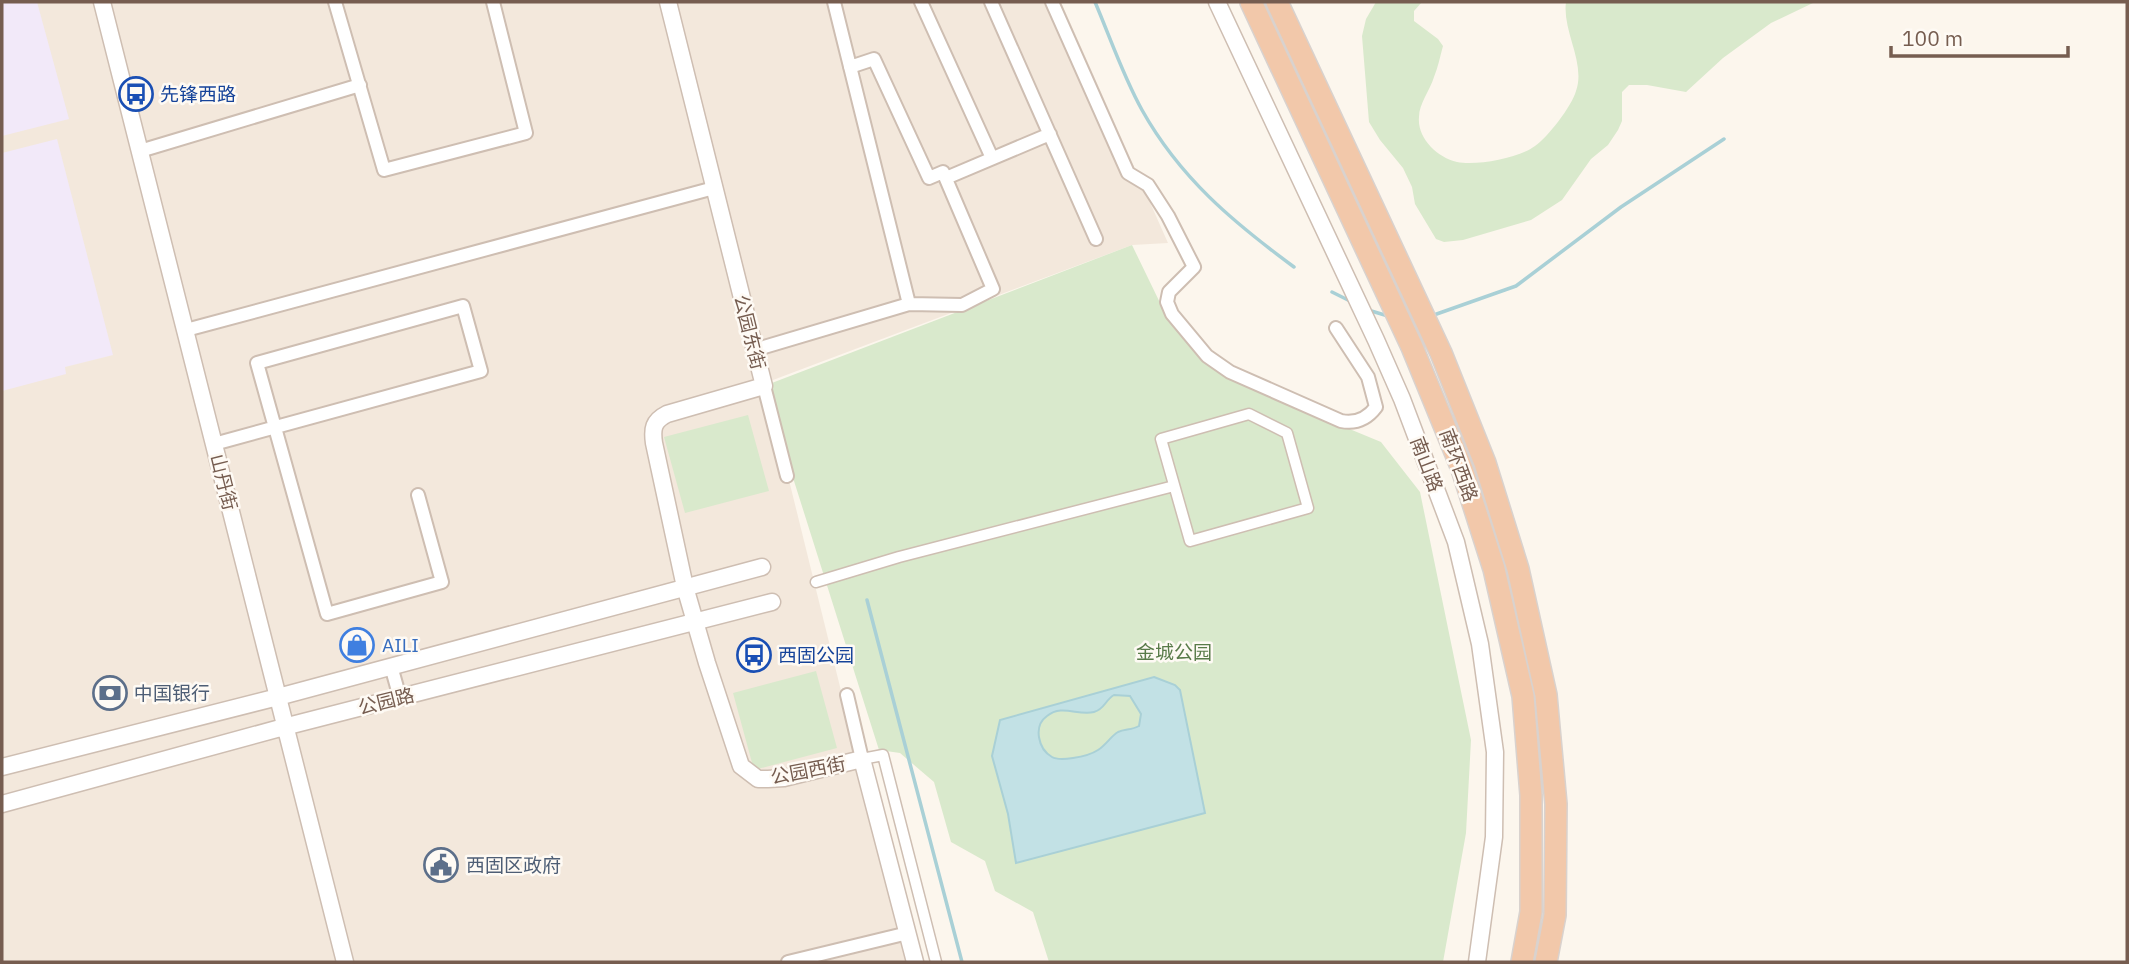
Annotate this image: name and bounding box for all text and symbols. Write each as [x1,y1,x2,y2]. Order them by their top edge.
scale bar [1891,14,2068,58]
text: 100 m [1902,24,1963,52]
bus stop icon: 先锋西路 [117,75,155,113]
place label: 先锋西路 [160,82,236,106]
street label: 公园东街 [729,292,771,372]
street label: 南环西路 [1435,425,1483,505]
street label: 南山路 [1406,433,1448,495]
street label: 山丹街 [205,451,243,513]
shop icon: AILI [338,626,376,664]
place label: AILI [382,633,419,657]
bus stop icon: 西固公园 [735,636,773,674]
park label: 金城公园 [1136,640,1212,664]
place label: 西固公园 [778,643,854,667]
bank icon: 中国银行 [91,674,129,712]
place label: 中国银行 [134,681,210,705]
street label: 公园路 [355,682,417,720]
street label: 公园西街 [768,751,848,789]
public building icon: 西固区政府 [422,846,460,884]
place label: 西固区政府 [466,853,561,877]

